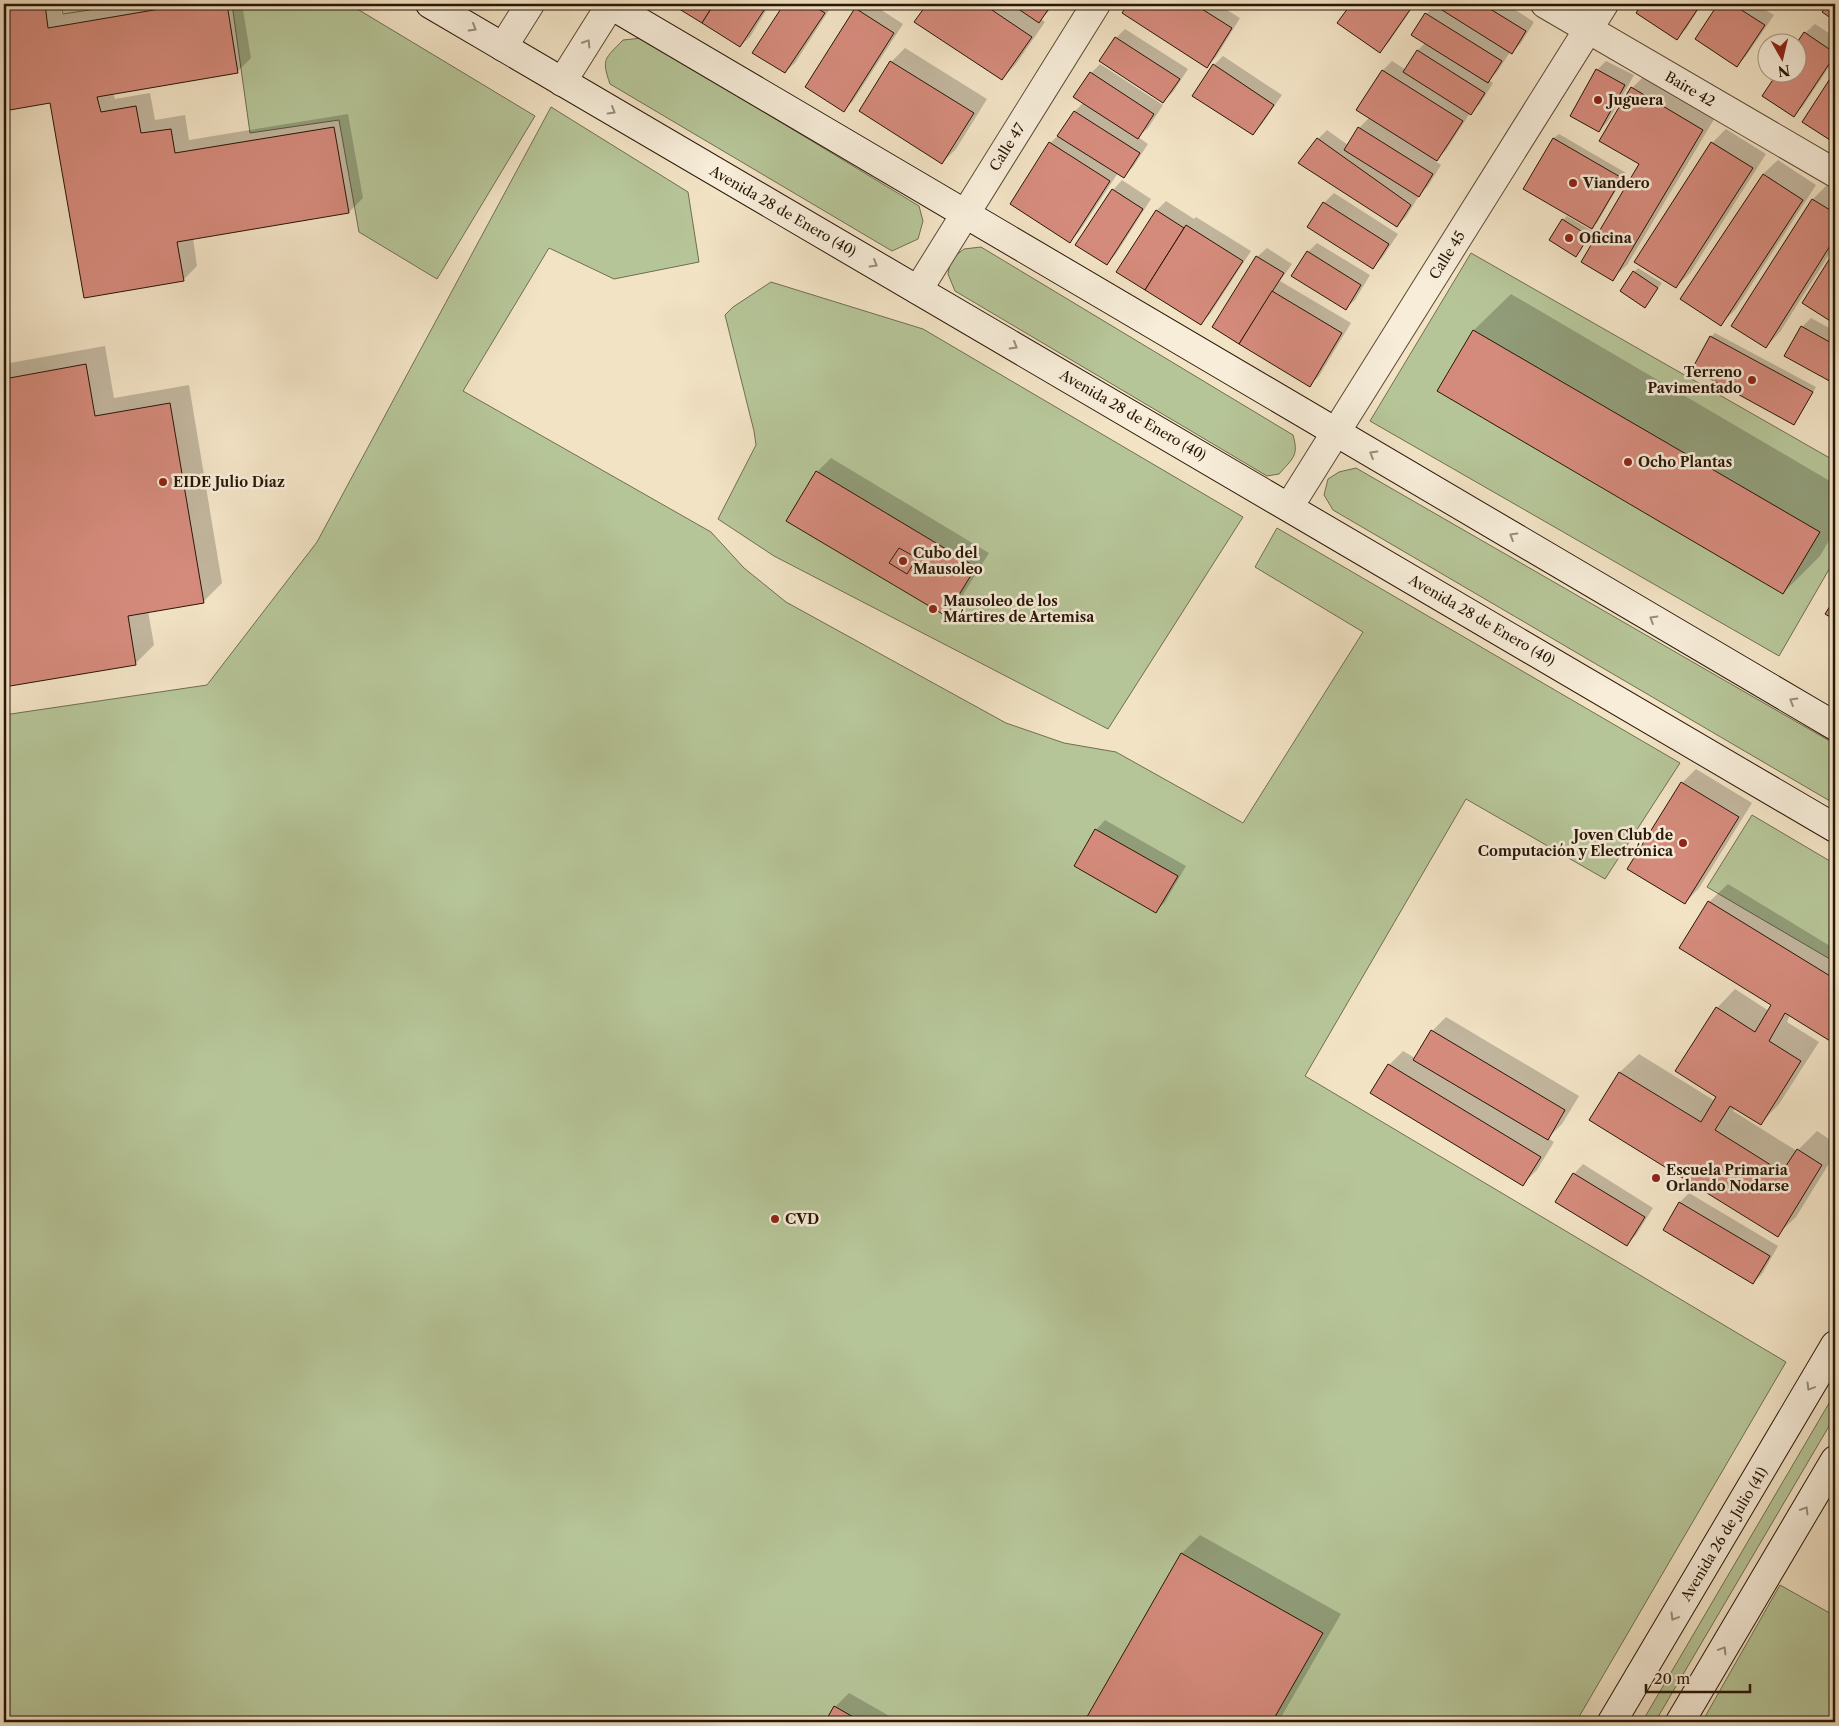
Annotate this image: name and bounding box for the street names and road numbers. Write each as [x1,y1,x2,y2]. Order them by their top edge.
street label: Baire 42 [1662,67,1718,111]
street label: Calle 47 [985,120,1029,174]
street label: Avenida 28 de Enero (40) [706,161,859,260]
street label: Calle 45 [1425,227,1469,283]
street label: Avenida 28 de Enero (40) [1056,365,1209,464]
street label: Avenida 28 de Enero (40) [1405,570,1558,669]
street label: Avenida 26 de Julio (41) [1676,1464,1771,1605]

